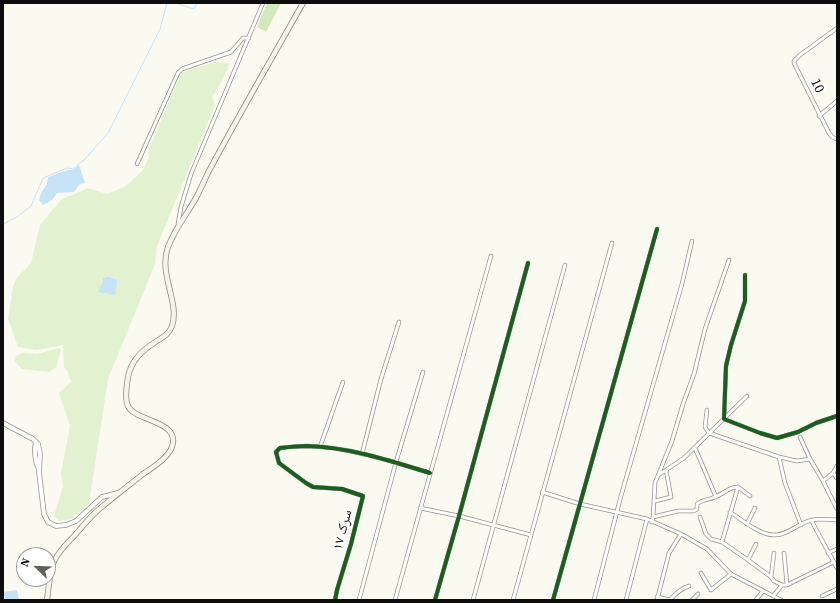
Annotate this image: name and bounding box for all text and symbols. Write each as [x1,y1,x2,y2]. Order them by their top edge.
street label: 10 [806,76,828,96]
street label: سرک ۱۷ [330,508,356,552]
north arrow [16,547,56,587]
text: N [17,556,34,569]

